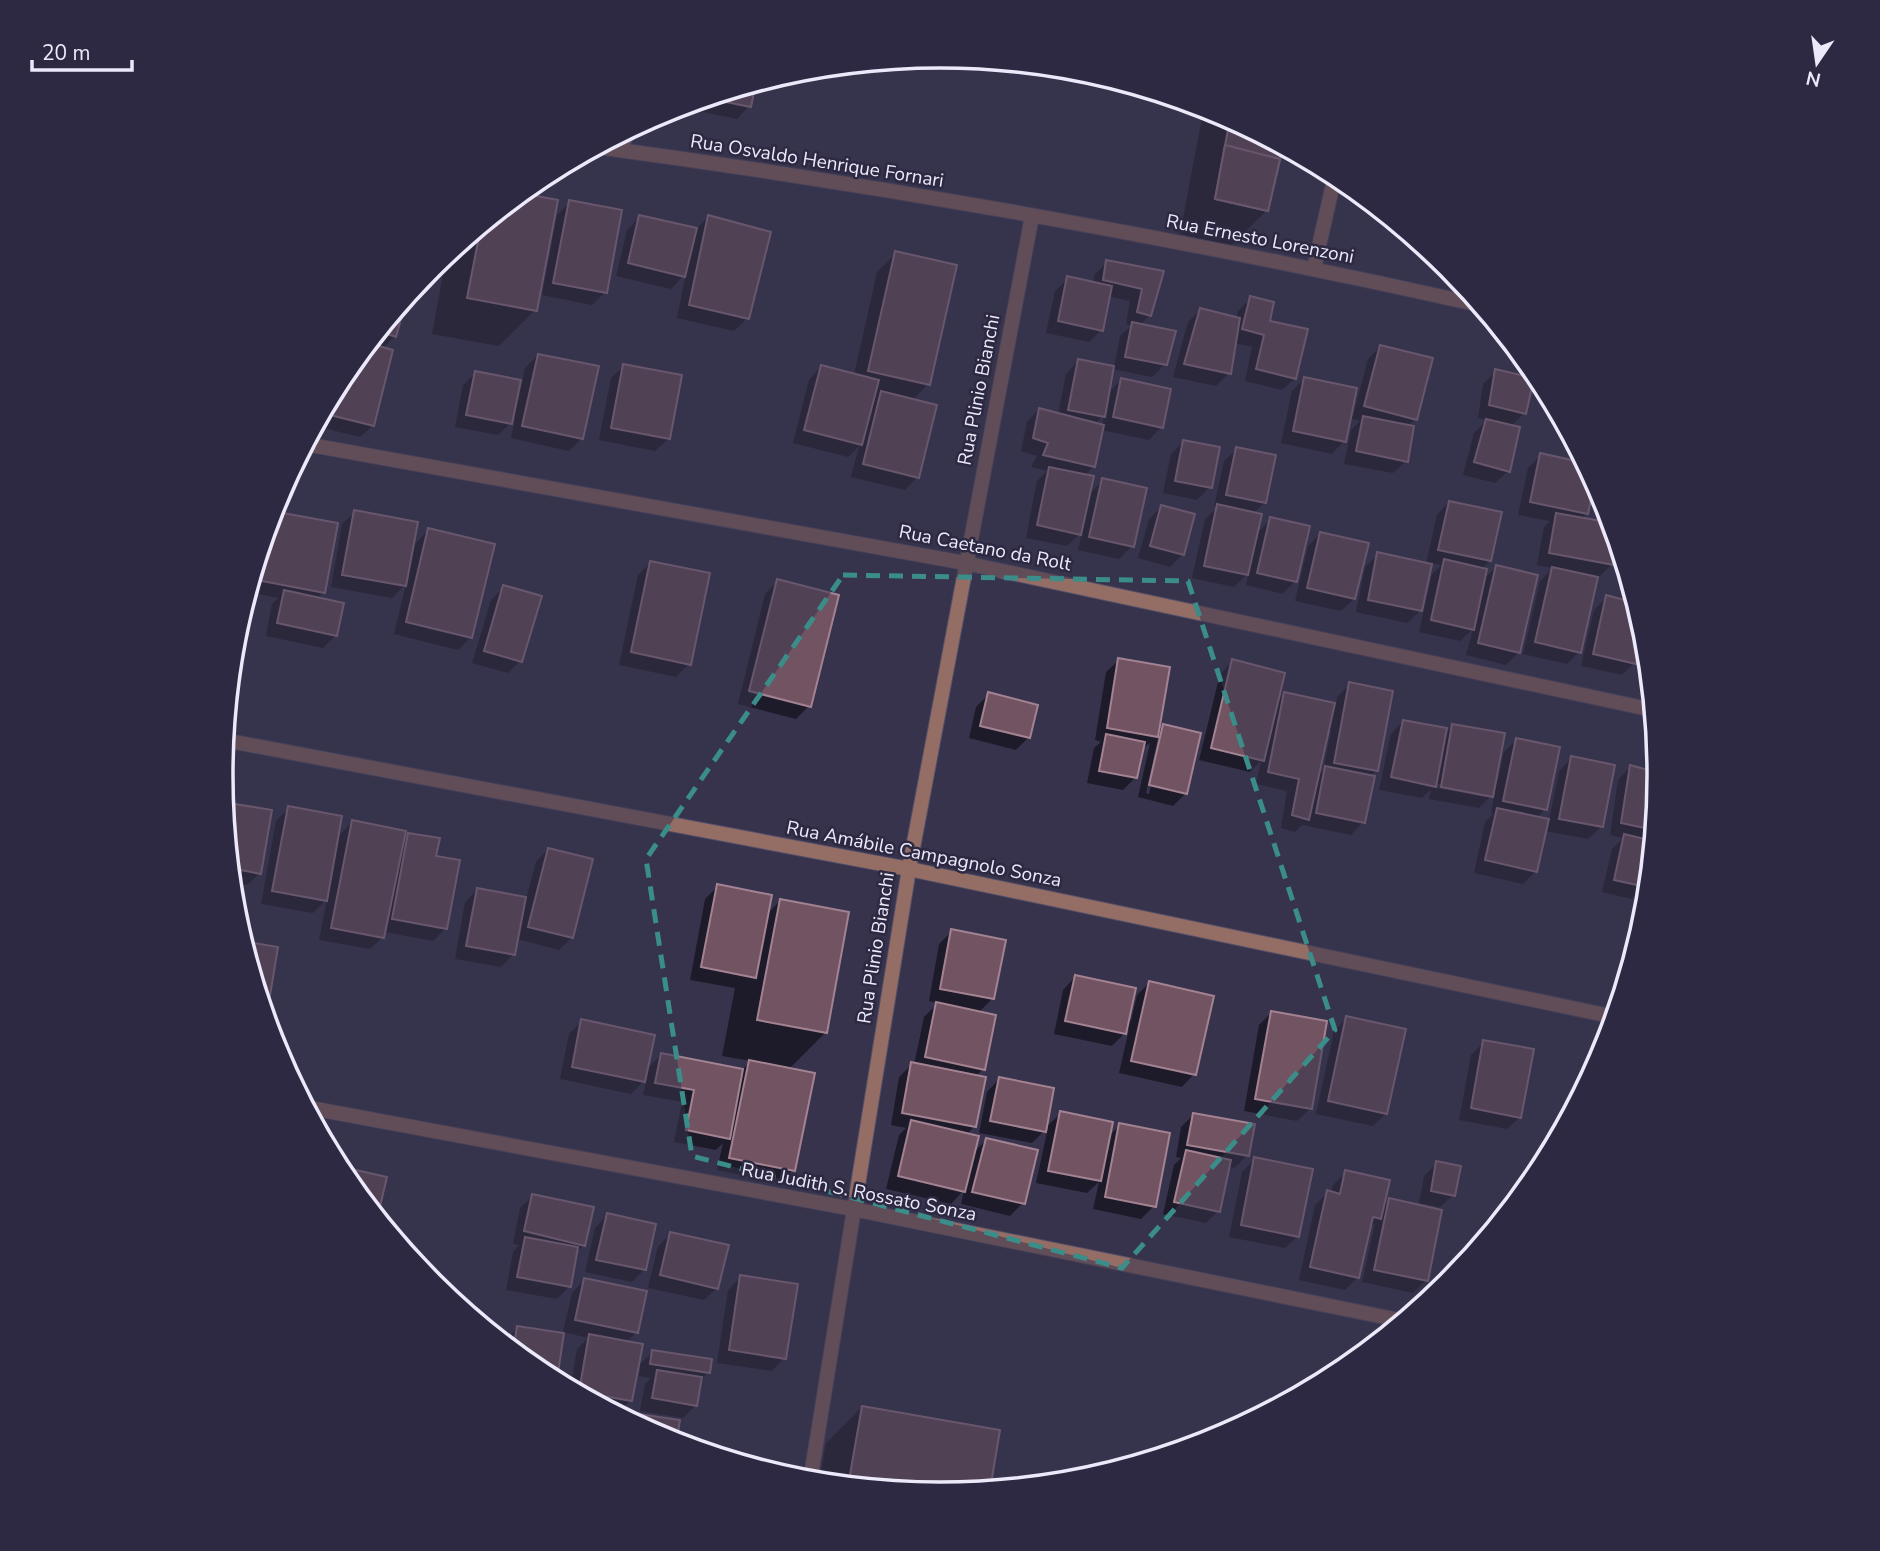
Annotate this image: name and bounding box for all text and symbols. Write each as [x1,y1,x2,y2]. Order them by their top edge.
scale bar [32,28,131,72]
north arrow [1782,28,1852,98]
text: 20 m [42,39,91,67]
text: N [1804,64,1823,93]
street label: Rua Osvaldo Henrique Fornari [688,128,946,194]
street label: Rua Ernesto Lorenzoni [1164,208,1356,270]
street label: Rua Plinio Bianchi [952,312,1006,468]
street label: Rua Caetano da Rolt [897,519,1074,578]
street label: Rua Amábile Campagnolo Sonza [784,815,1064,893]
street label: Rua Plinio Bianchi [851,870,901,1026]
street label: Rua Judith S. Rossato Sonza [739,1156,979,1228]

